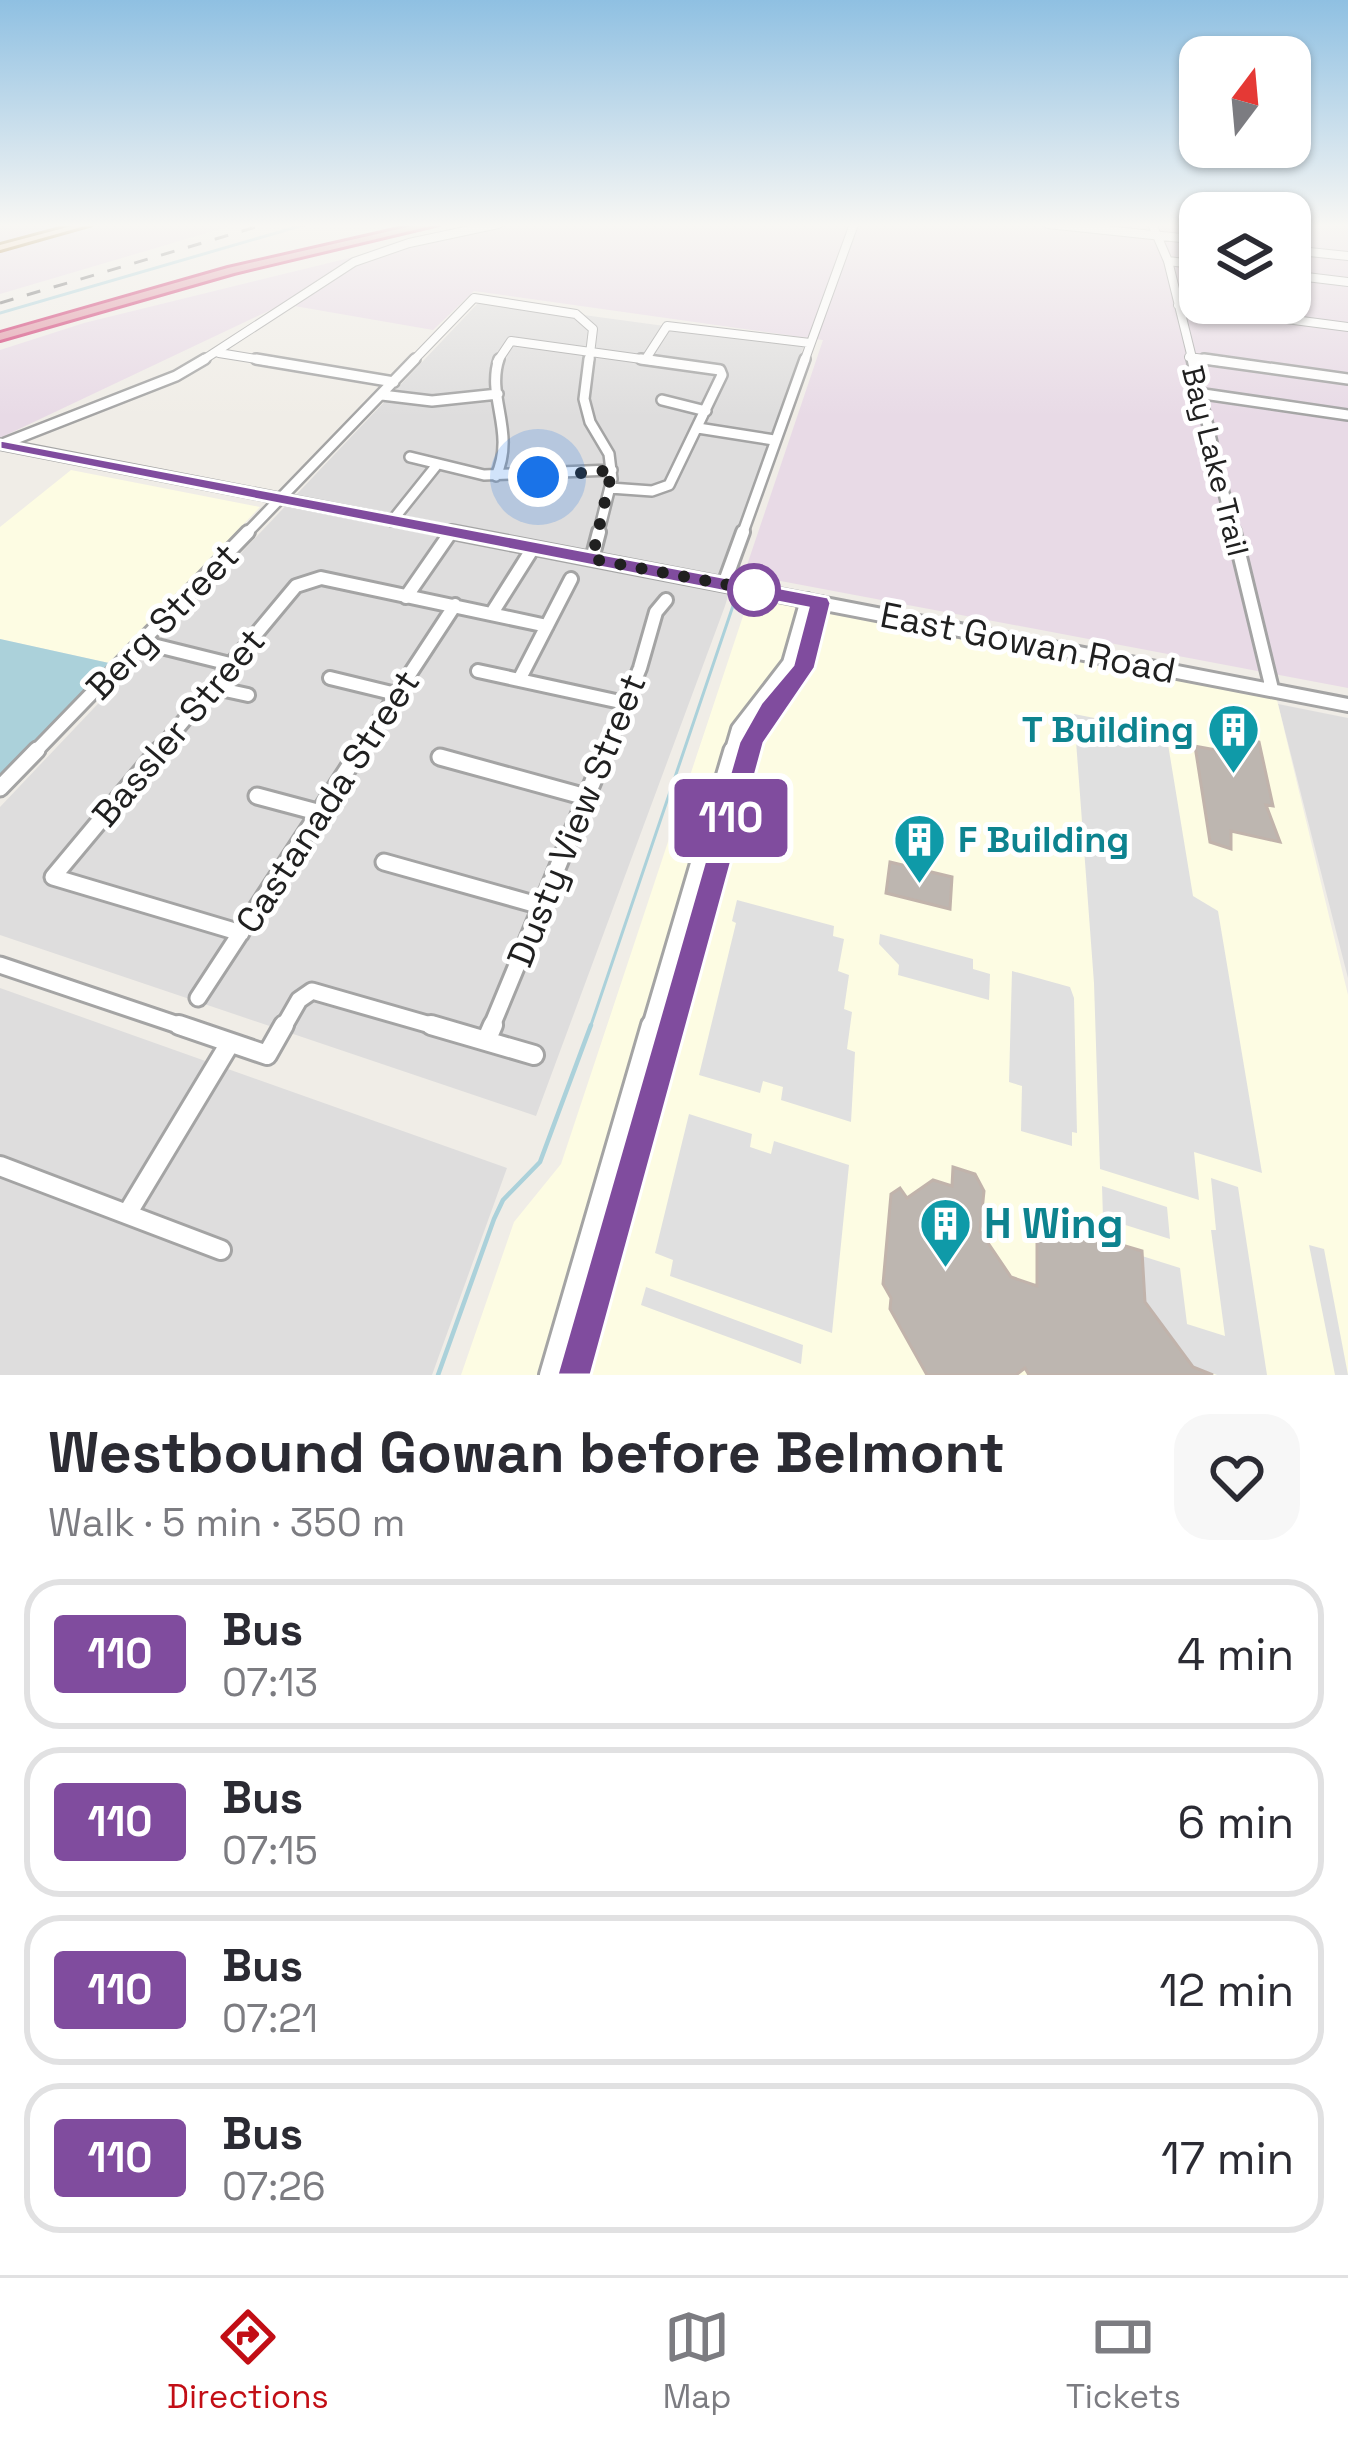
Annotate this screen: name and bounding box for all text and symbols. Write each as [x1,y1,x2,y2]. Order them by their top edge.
north arrow [1179,36,1311,168]
map controls [1179,36,1311,324]
button: layers [1179,192,1311,324]
street label: Bay Lake Trail [1173,362,1258,560]
your location [508,447,568,507]
street label: Berg Street [77,534,249,710]
unlabelled marker [729,565,779,615]
street label: East Gowan Road [876,592,1179,694]
street label: Bassler Street [82,619,275,836]
street label: Castanada Street [226,661,430,942]
street label: Dusty View Street [497,667,657,974]
building icon: T Building [1205,701,1261,775]
place label: T Building [1022,707,1194,753]
line badge: 110 [662,779,800,857]
text: 110 [698,791,764,844]
building icon: F Building [891,811,947,885]
place label: F Building [958,817,1129,863]
building icon: H Wing [917,1195,973,1269]
place label: H Wing [984,1197,1124,1250]
button: heart [1174,1414,1300,1540]
text: Westbound Gowan before Belmont [48,1416,1005,1489]
text: Walk · 5 min · 350 m [48,1498,405,1547]
text: Bus [222,1601,303,1658]
text: 4 min [1177,1626,1294,1683]
text: 110 [87,1627,153,1680]
text: 07:13 [222,1658,318,1707]
text: Bus [222,1769,303,1826]
text: 6 min [1178,1794,1294,1851]
text: 110 [87,1795,153,1848]
text: 07:15 [222,1826,318,1875]
text: Bus [222,1937,303,1994]
text: 12 min [1159,1962,1294,2019]
text: 110 [87,1963,153,2016]
text: 07:21 [222,1994,318,2043]
text: Bus [222,2105,303,2162]
text: 17 min [1161,2130,1294,2187]
text: 110 [87,2131,153,2184]
text: 07:26 [222,2162,326,2211]
tab: Directions [167,2304,329,2418]
tab: Map [663,2304,732,2418]
tab: Tickets [1066,2304,1181,2418]

